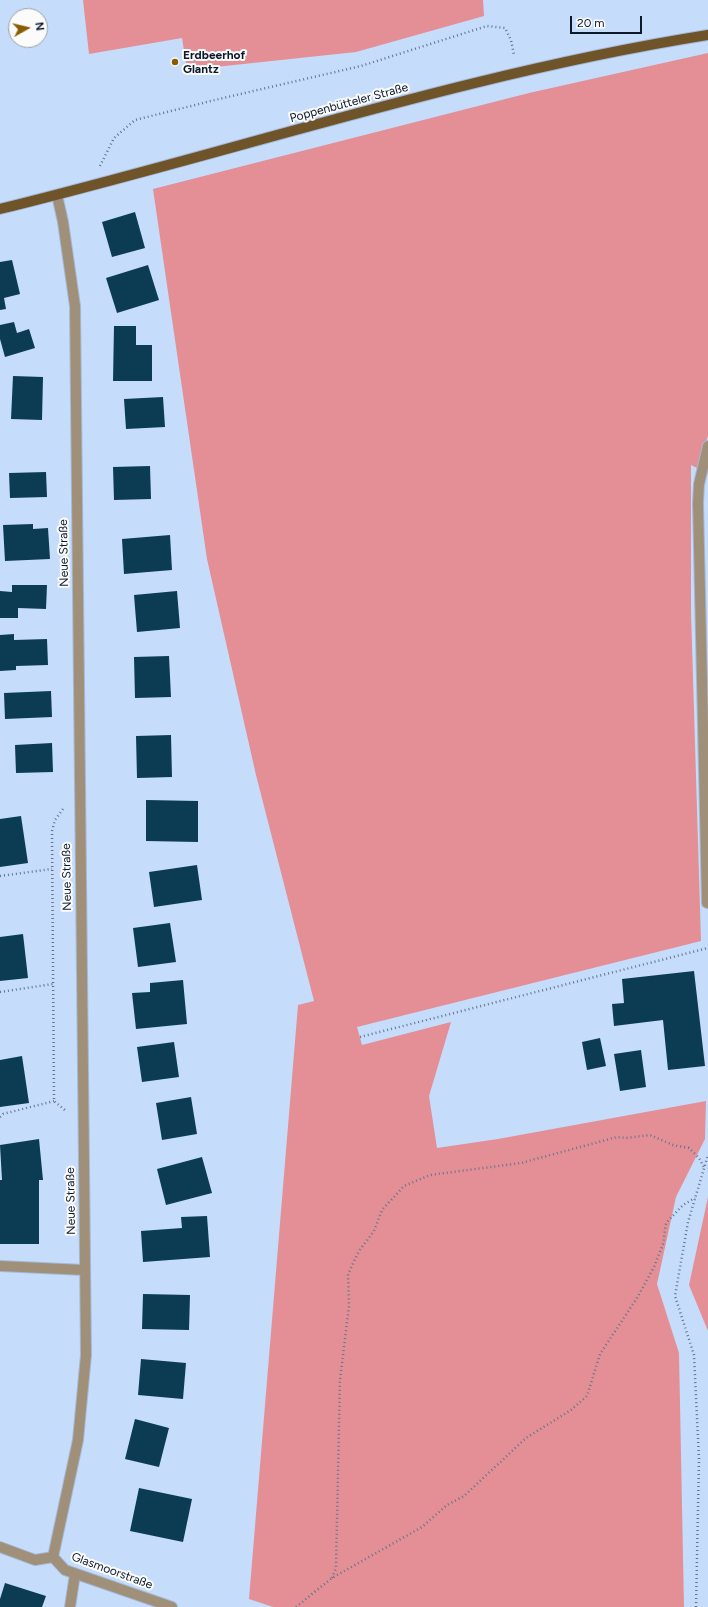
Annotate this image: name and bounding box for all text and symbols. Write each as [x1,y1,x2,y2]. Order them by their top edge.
north arrow [8,8,48,48]
scale bar [572,8,644,34]
text: 20 m [577,16,605,30]
text: N [32,21,46,32]
place label: Erdbeerhof Glantz [183,48,245,76]
marker: Erdbeerhof Glantz [170,57,180,67]
street label: Poppenbütteler Straße [288,80,410,126]
street label: Neue Straße [56,519,72,587]
street label: Neue Straße [59,843,75,911]
street label: Neue Straße [63,1167,79,1235]
street label: Glasmoorstraße [69,1550,155,1592]

